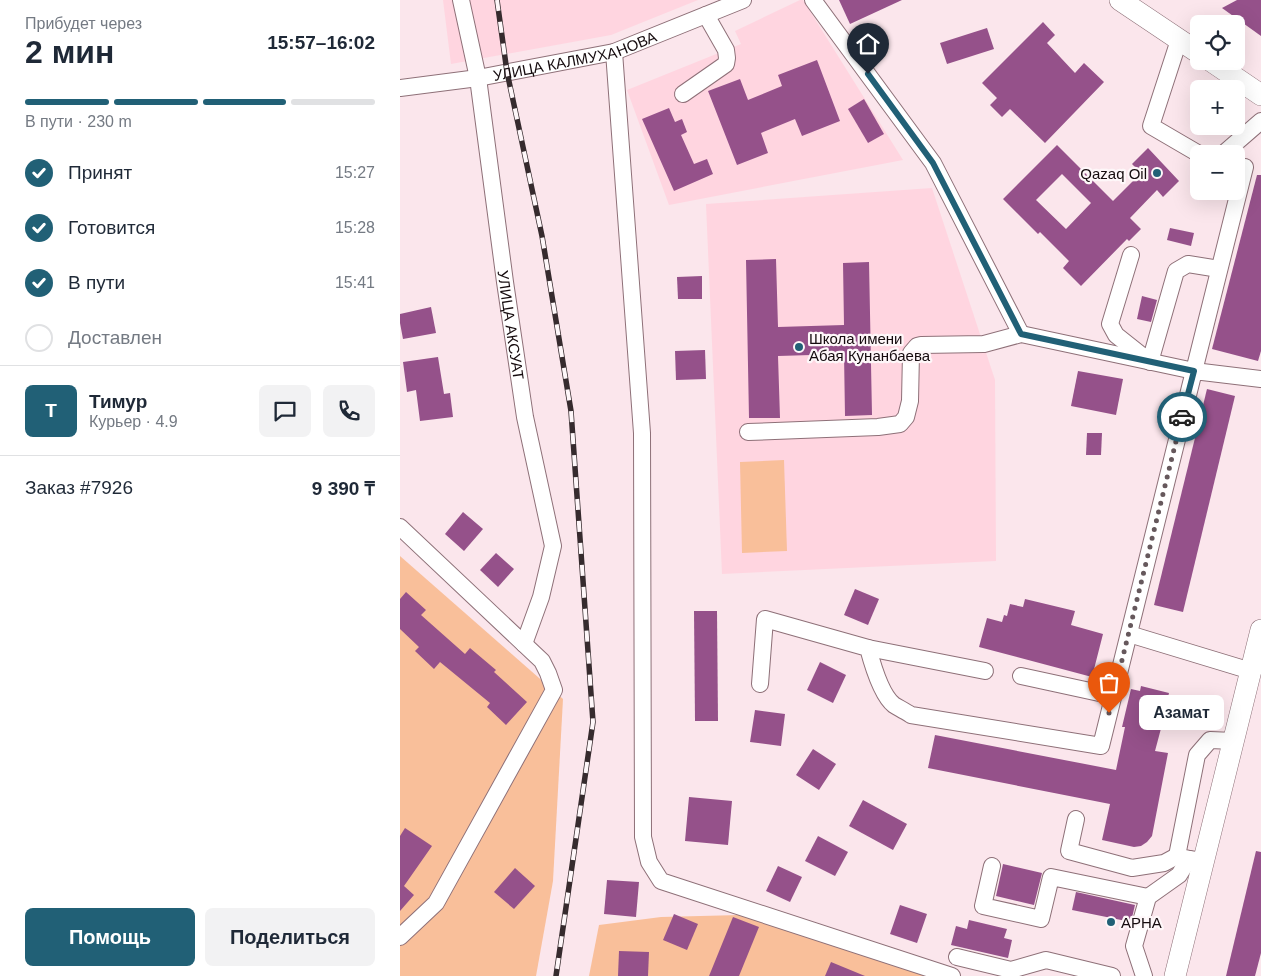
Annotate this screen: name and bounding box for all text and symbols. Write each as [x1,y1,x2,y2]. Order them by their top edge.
text: Прибудет через [25,15,142,32]
map controls [1190,15,1245,200]
button: locate [1190,15,1245,70]
pin [847,23,889,74]
street label: УЛИЦА КАЛМУХАНОВА [491,27,659,83]
icon: home [854,30,882,58]
text: 15:57–16:02 [267,32,375,53]
text: 2 мин [25,34,114,70]
button: + [1190,80,1245,135]
text: В пути · 230 m [25,113,132,130]
button: − [1190,145,1245,200]
icon: check [25,159,53,187]
text: Принят [68,162,132,183]
text: 15:27 [335,164,375,181]
place label: Qazaq Oil [1080,165,1147,182]
marker: Qazaq Oil [1151,167,1163,179]
icon: check [25,214,53,242]
text: Готовится [68,217,155,238]
text: 15:28 [335,219,375,236]
icon: check [25,269,53,297]
street label: УЛИЦА АКСУАТ [495,269,528,381]
text: В пути [68,272,125,293]
text: 15:41 [335,274,375,291]
text: Доставлен [68,327,162,348]
place label: Школа имени Абая Кунанбаева [809,330,931,364]
marker: Школа имени Абая Кунанбаева [793,341,805,353]
button: chat [259,385,311,437]
button: phone [323,385,375,437]
text: Тимур [89,391,147,412]
courier [1157,392,1207,442]
text: Т [45,400,57,421]
icon: car [1168,403,1196,431]
text: Курьер · 4.9 [89,413,178,430]
text: Заказ #7926 [25,477,133,498]
text: 9 390 ₸ [312,478,375,499]
pin [1088,662,1130,713]
icon: bag [1095,669,1123,697]
callout: Азамат [1139,696,1224,730]
text: Азамат [1153,704,1210,721]
button: Помощь [25,908,195,966]
button: Поделиться [205,908,375,966]
place label: АРНА [1121,914,1162,931]
marker: АРНА [1105,916,1117,928]

